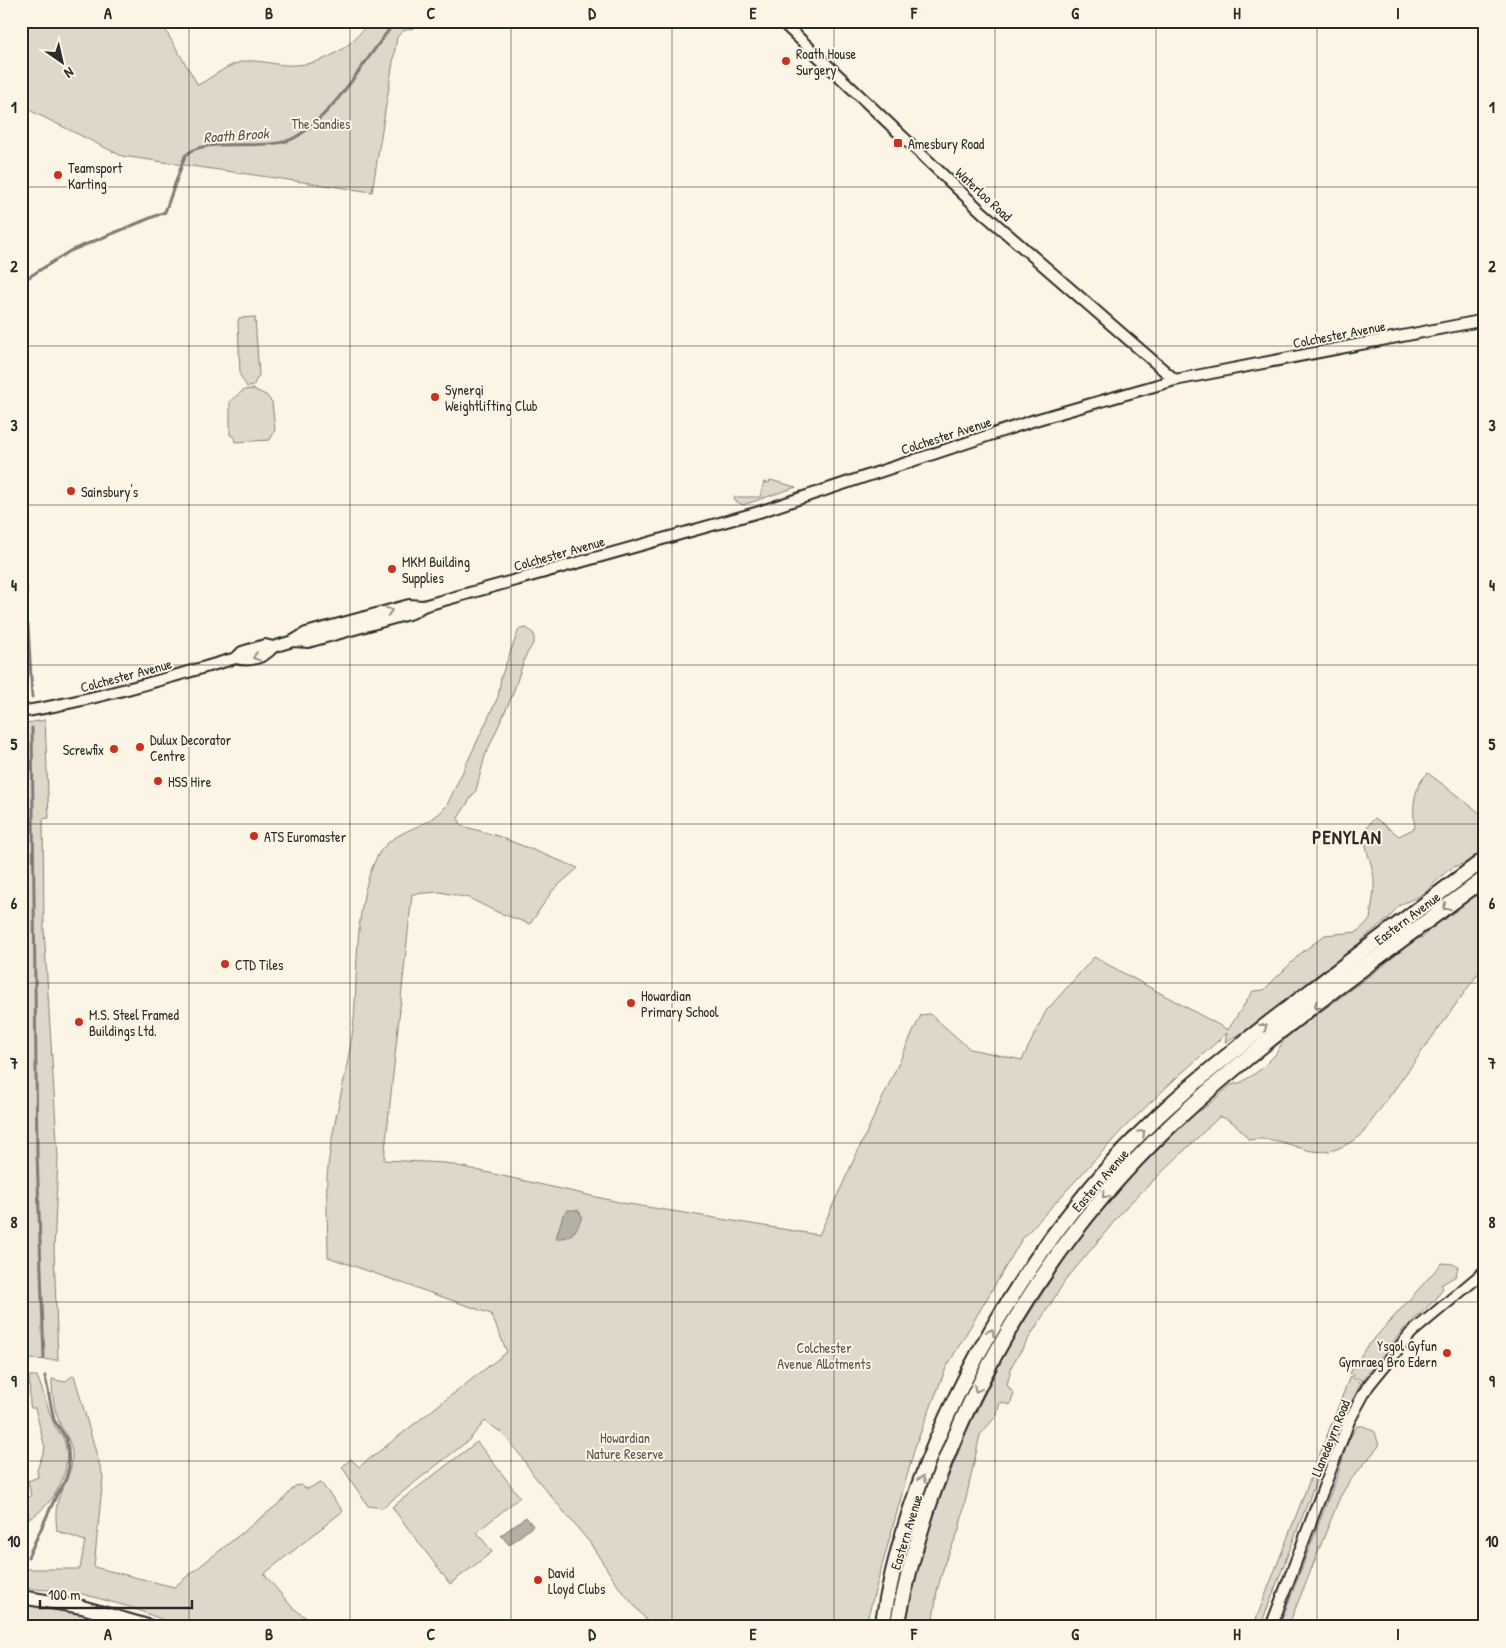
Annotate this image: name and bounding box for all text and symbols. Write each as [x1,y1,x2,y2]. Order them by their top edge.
text: A [104,2,112,24]
text: B [265,2,273,24]
text: C [427,2,436,24]
text: D [588,2,596,24]
text: E [749,2,757,24]
text: F [910,2,918,24]
text: G [1071,2,1079,24]
text: H [1233,2,1241,24]
text: I [1396,2,1400,24]
north arrow [38,38,88,88]
place label: Roath House Surgery [796,44,857,80]
marker: Roath House Surgery [780,55,792,67]
text: N [61,63,78,83]
text: 1 [11,96,17,118]
text: 1 [1489,96,1495,118]
park label: The Sandies [291,114,351,133]
water label: Roath Brook [203,122,271,148]
place label: Amesbury Road [908,134,985,154]
marker: Amesbury Road [892,137,904,149]
place label: Teamsport Karting [68,158,123,194]
street label: Waterloo Road [952,163,1017,226]
marker: Teamsport Karting [52,169,64,181]
text: 2 [10,255,18,277]
text: 2 [1488,255,1496,277]
street label: Colchester Avenue [1291,316,1387,352]
place label: Synergi Weightlifting Club [445,380,538,416]
marker: Synergi Weightlifting Club [429,391,441,403]
street label: Colchester Avenue [898,411,994,459]
text: 3 [10,414,18,436]
text: 3 [1488,414,1496,436]
place label: Sainsbury's [81,482,138,502]
marker: Sainsbury's [65,485,77,497]
street label: Colchester Avenue [511,531,607,575]
place label: MKM Building Supplies [402,552,470,588]
marker: MKM Building Supplies [386,563,398,575]
text: 4 [11,574,17,596]
text: 4 [1489,574,1495,596]
one-way arrow [384,606,392,616]
one-way arrow [252,652,261,662]
street label: Colchester Avenue [78,654,174,696]
place label: Dulux Decorator Centre [150,730,232,765]
text: 5 [11,733,18,755]
text: 5 [1489,733,1496,755]
place label: Screwfix [63,740,104,759]
marker: Dulux Decorator Centre [134,741,146,753]
marker: Screwfix [108,743,120,755]
place label: HSS Hire [168,772,212,791]
marker: HSS Hire [152,775,164,787]
district label: PENYLAN [1312,824,1382,850]
place label: ATS Euromaster [264,827,347,846]
marker: ATS Euromaster [248,830,260,842]
street label: Eastern Avenue [1370,887,1444,949]
text: 6 [11,892,18,914]
text: 6 [1489,892,1496,914]
one-way arrow [1443,902,1452,910]
place label: CTD Tiles [235,955,283,974]
marker: CTD Tiles [219,958,231,970]
place label: Howardian Primary School [641,986,719,1022]
marker: Howardian Primary School [625,997,637,1009]
one-way arrow [1313,1000,1322,1009]
place label: M.S. Steel Framed Buildings Ltd. [89,1005,180,1041]
marker: M.S. Steel Framed Buildings Ltd. [73,1016,85,1028]
one-way arrow [1258,1024,1267,1032]
text: 7 [9,1052,18,1074]
text: 7 [1487,1052,1496,1074]
one-way arrow [1136,1130,1145,1139]
street label: Eastern Avenue [1067,1144,1133,1216]
one-way arrow [1102,1190,1111,1199]
text: 8 [11,1211,18,1233]
text: 8 [1489,1211,1496,1233]
one-way arrow [984,1328,994,1337]
place label: Ysgol Gyfun Gymraeg Bro Edern [1339,1336,1437,1372]
park label: Colchester Avenue Allotments [777,1338,871,1373]
marker: Ysgol Gyfun Gymraeg Bro Edern [1441,1347,1453,1359]
text: 9 [11,1370,17,1392]
text: 9 [1489,1370,1495,1392]
one-way arrow [973,1384,983,1393]
street label: Llanedeyrn Road [1306,1396,1355,1480]
park label: Howardian Nature Reserve [587,1428,664,1463]
one-way arrow [916,1475,926,1483]
street label: Eastern Avenue [886,1492,927,1572]
text: 10 [8,1530,20,1552]
text: 10 [1486,1530,1498,1552]
place label: David Lloyd Clubs [548,1563,605,1599]
marker: David Lloyd Clubs [532,1574,544,1586]
scale bar [40,1578,192,1610]
text: 100 m [48,1584,81,1605]
text: A [104,1623,112,1645]
text: B [265,1623,273,1645]
text: C [427,1623,436,1645]
text: D [588,1623,596,1645]
text: E [749,1623,757,1645]
text: F [910,1623,918,1645]
text: G [1071,1623,1079,1645]
text: H [1233,1623,1241,1645]
text: I [1396,1623,1400,1645]

